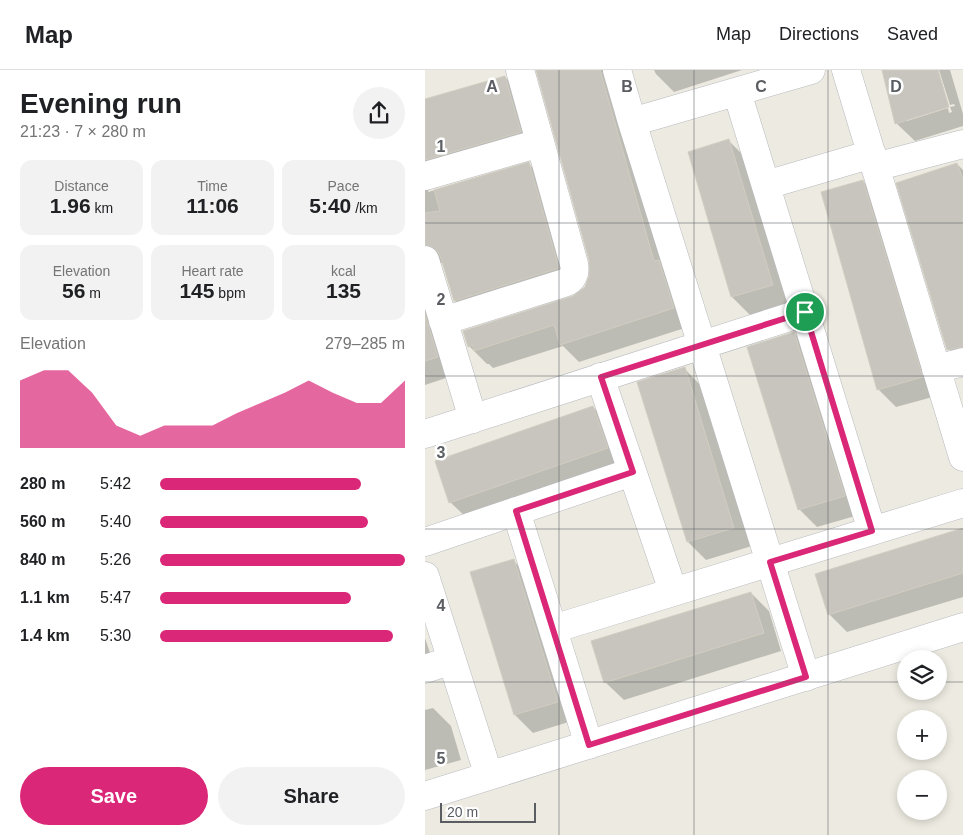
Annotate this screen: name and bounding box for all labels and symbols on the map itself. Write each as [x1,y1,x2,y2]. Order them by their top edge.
text: A [486,78,498,95]
text: B [621,78,633,95]
text: C [755,78,767,95]
text: D [890,78,902,95]
text: 1 [437,138,446,155]
text: 2 [437,291,446,308]
pin [784,291,826,333]
text: 3 [437,444,446,461]
text: 4 [437,597,446,614]
text: 5 [437,750,446,767]
scale bar [440,800,536,823]

